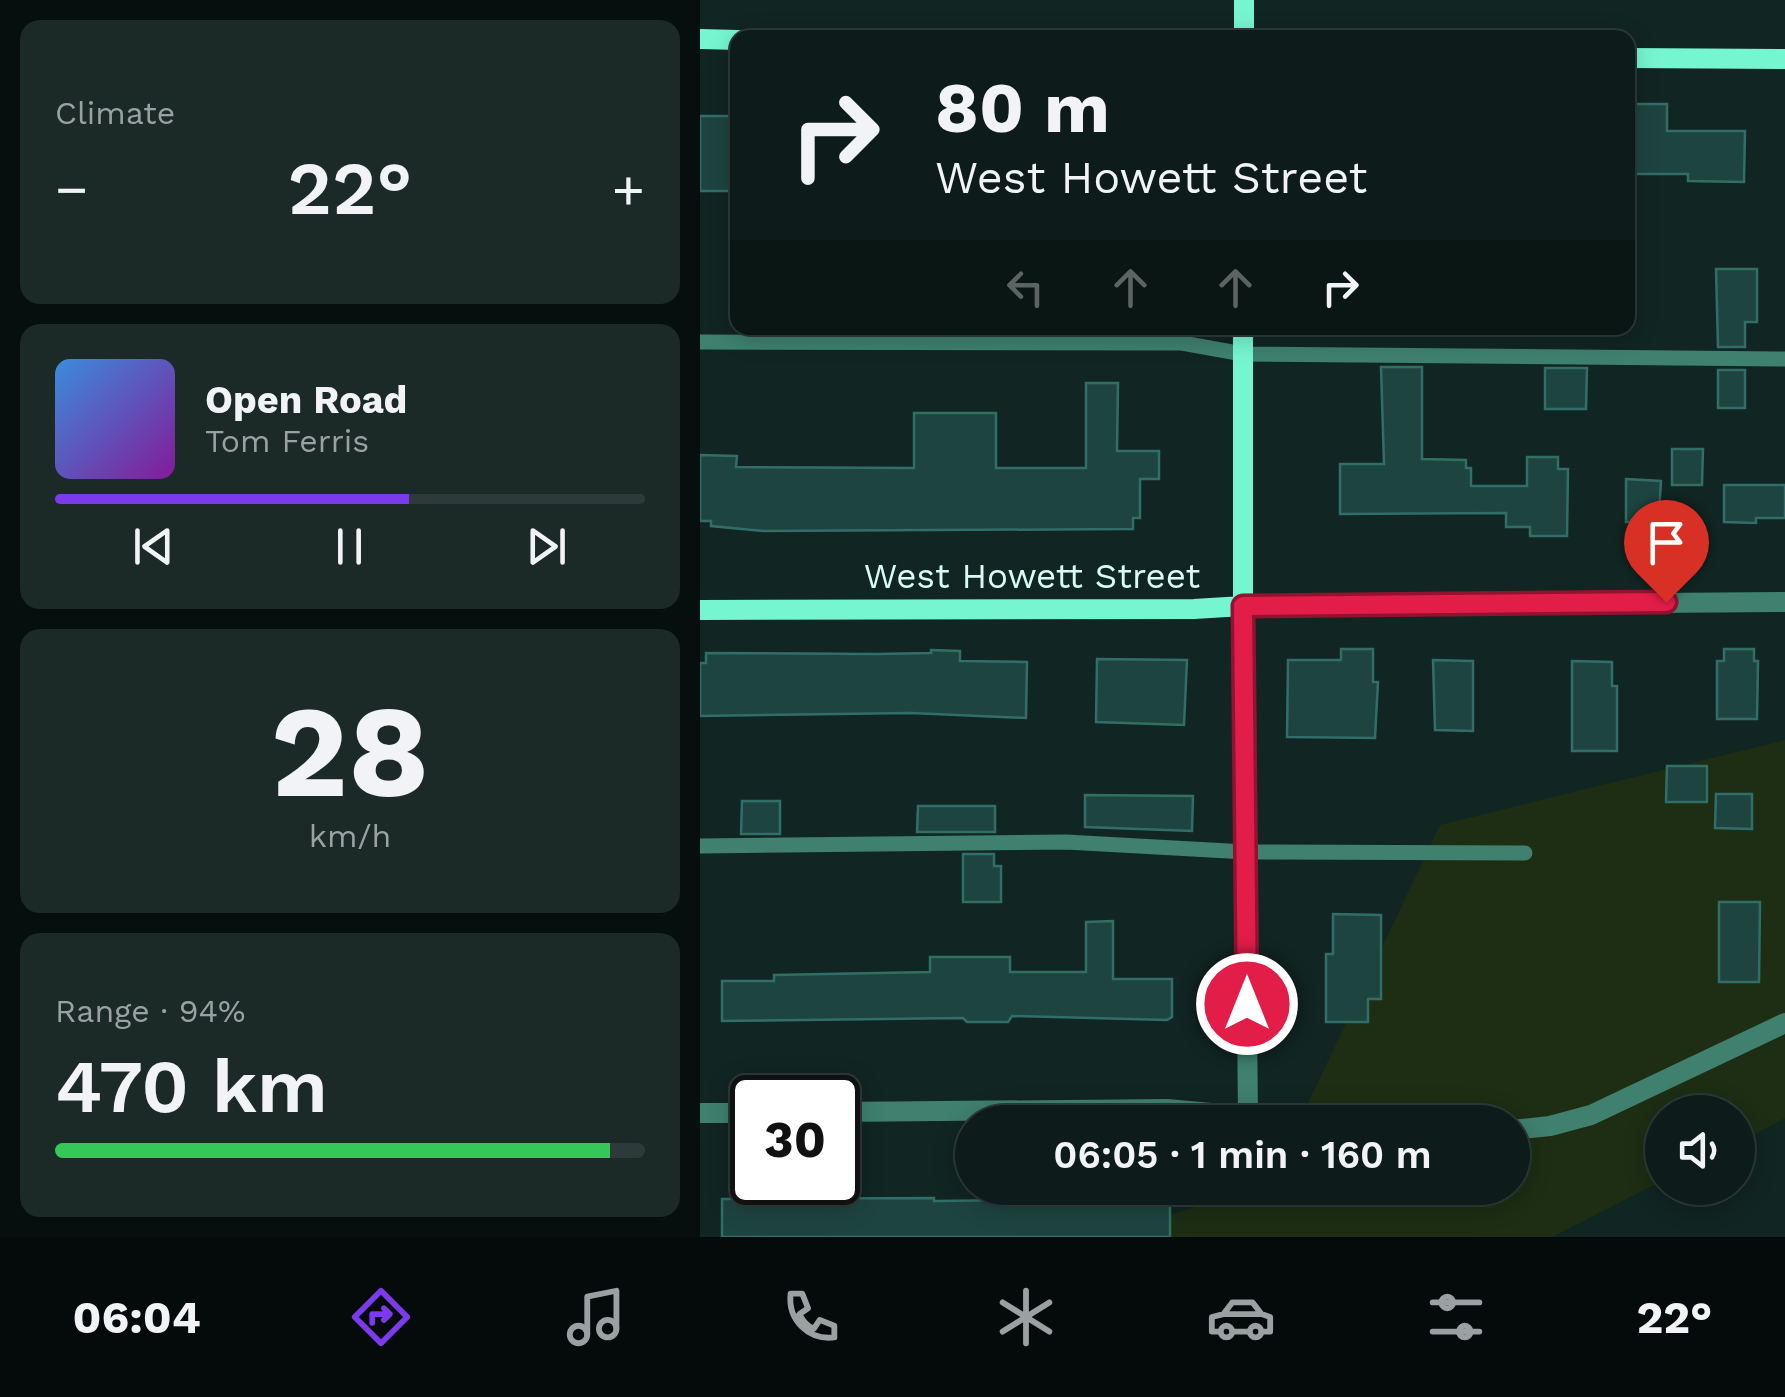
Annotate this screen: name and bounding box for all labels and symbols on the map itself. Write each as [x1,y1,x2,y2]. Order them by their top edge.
pin [1624,500,1709,603]
street label: West Howett Street [864,555,1200,597]
position arrow [1195,952,1299,1056]
speed limit sign: 30 [730,1075,860,1205]

